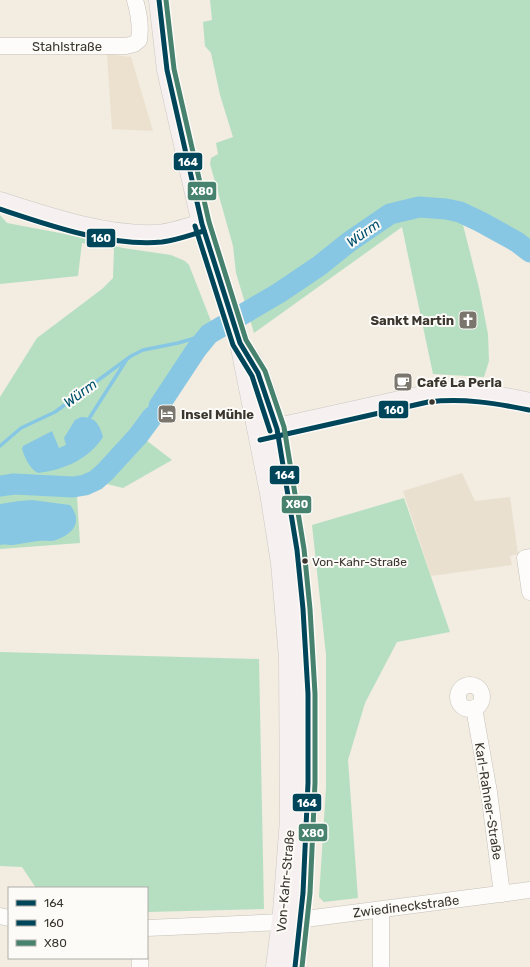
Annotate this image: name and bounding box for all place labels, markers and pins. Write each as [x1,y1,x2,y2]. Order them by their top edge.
church icon: Sankt Martin [457,309,479,331]
place label: Sankt Martin [370,313,454,328]
cafe icon: Café La Perla [392,371,414,393]
place label: Café La Perla [417,375,502,390]
unlabelled marker [427,397,437,407]
hotel icon: Insel Mühle [156,403,178,425]
place label: Insel Mühle [181,407,254,422]
place label: Von-Kahr-Straße [312,555,407,569]
marker: Von-Kahr-Straße [300,556,310,566]

